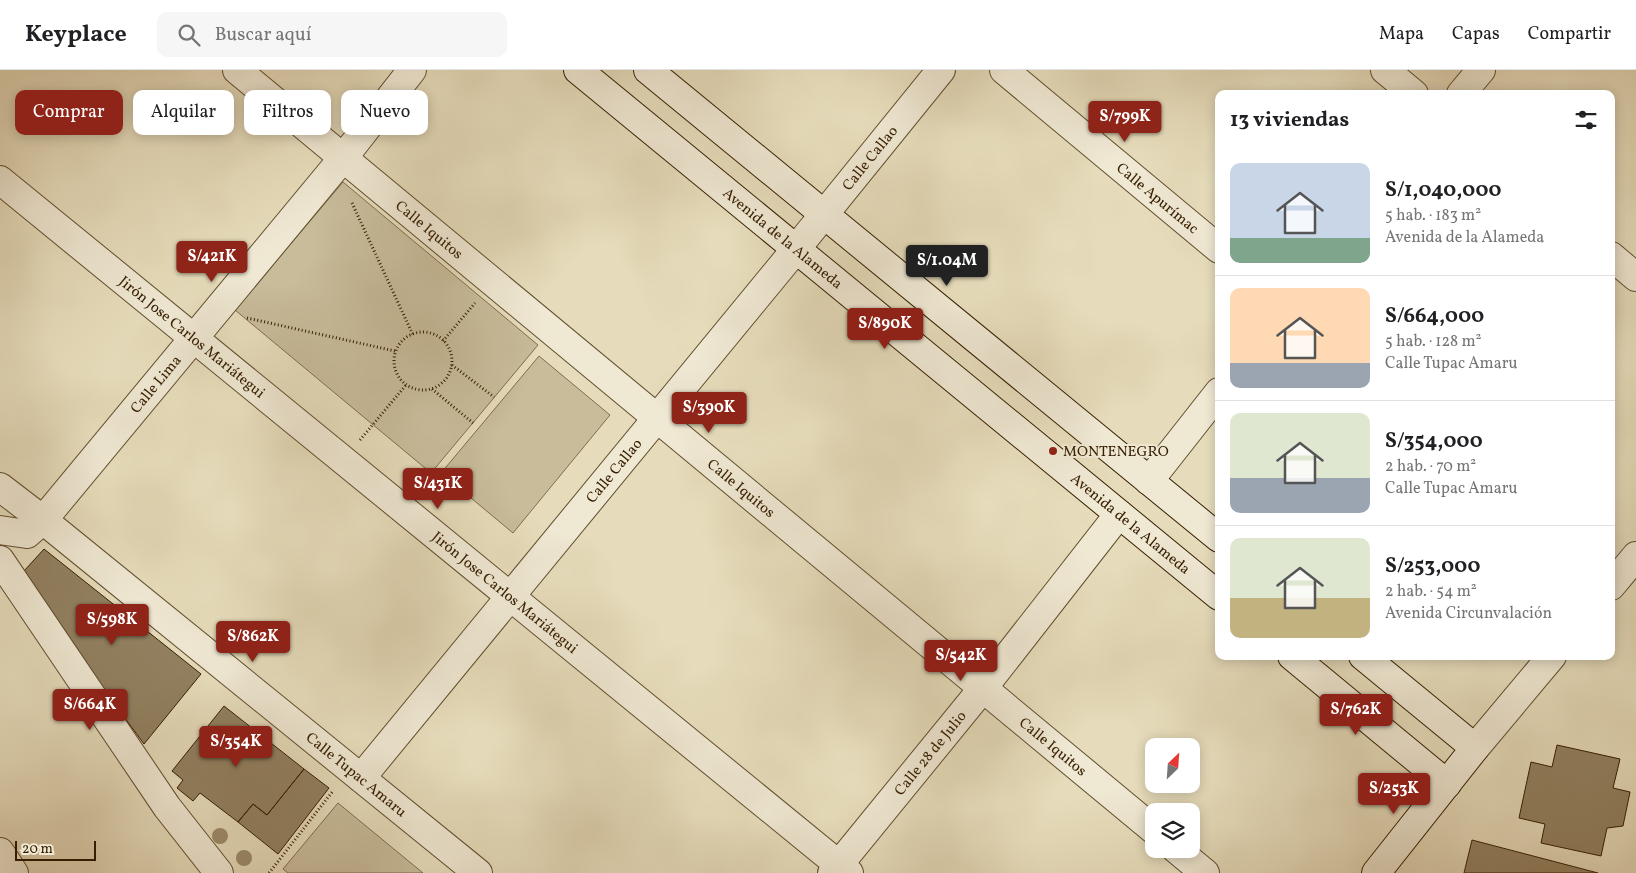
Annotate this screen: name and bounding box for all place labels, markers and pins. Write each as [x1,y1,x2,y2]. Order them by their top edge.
pin: S/799K [1084,100,1166,143]
pin: S/421K [171,240,253,283]
pin: S/1.04M [901,244,993,287]
pin: S/890K [844,308,926,350]
pin: S/390K [668,392,750,434]
place label: MONTENEGRO [1063,442,1169,463]
marker: MONTENEGRO [1047,445,1059,457]
pin: S/431K [397,468,479,510]
pin: S/598K [71,604,153,646]
pin: S/862K [212,620,294,663]
pin: S/542K [920,640,1002,682]
pin: S/664K [49,688,131,731]
pin: S/762K [1315,694,1397,736]
pin: S/354K [195,726,277,768]
pin: S/253K [1353,772,1435,815]

